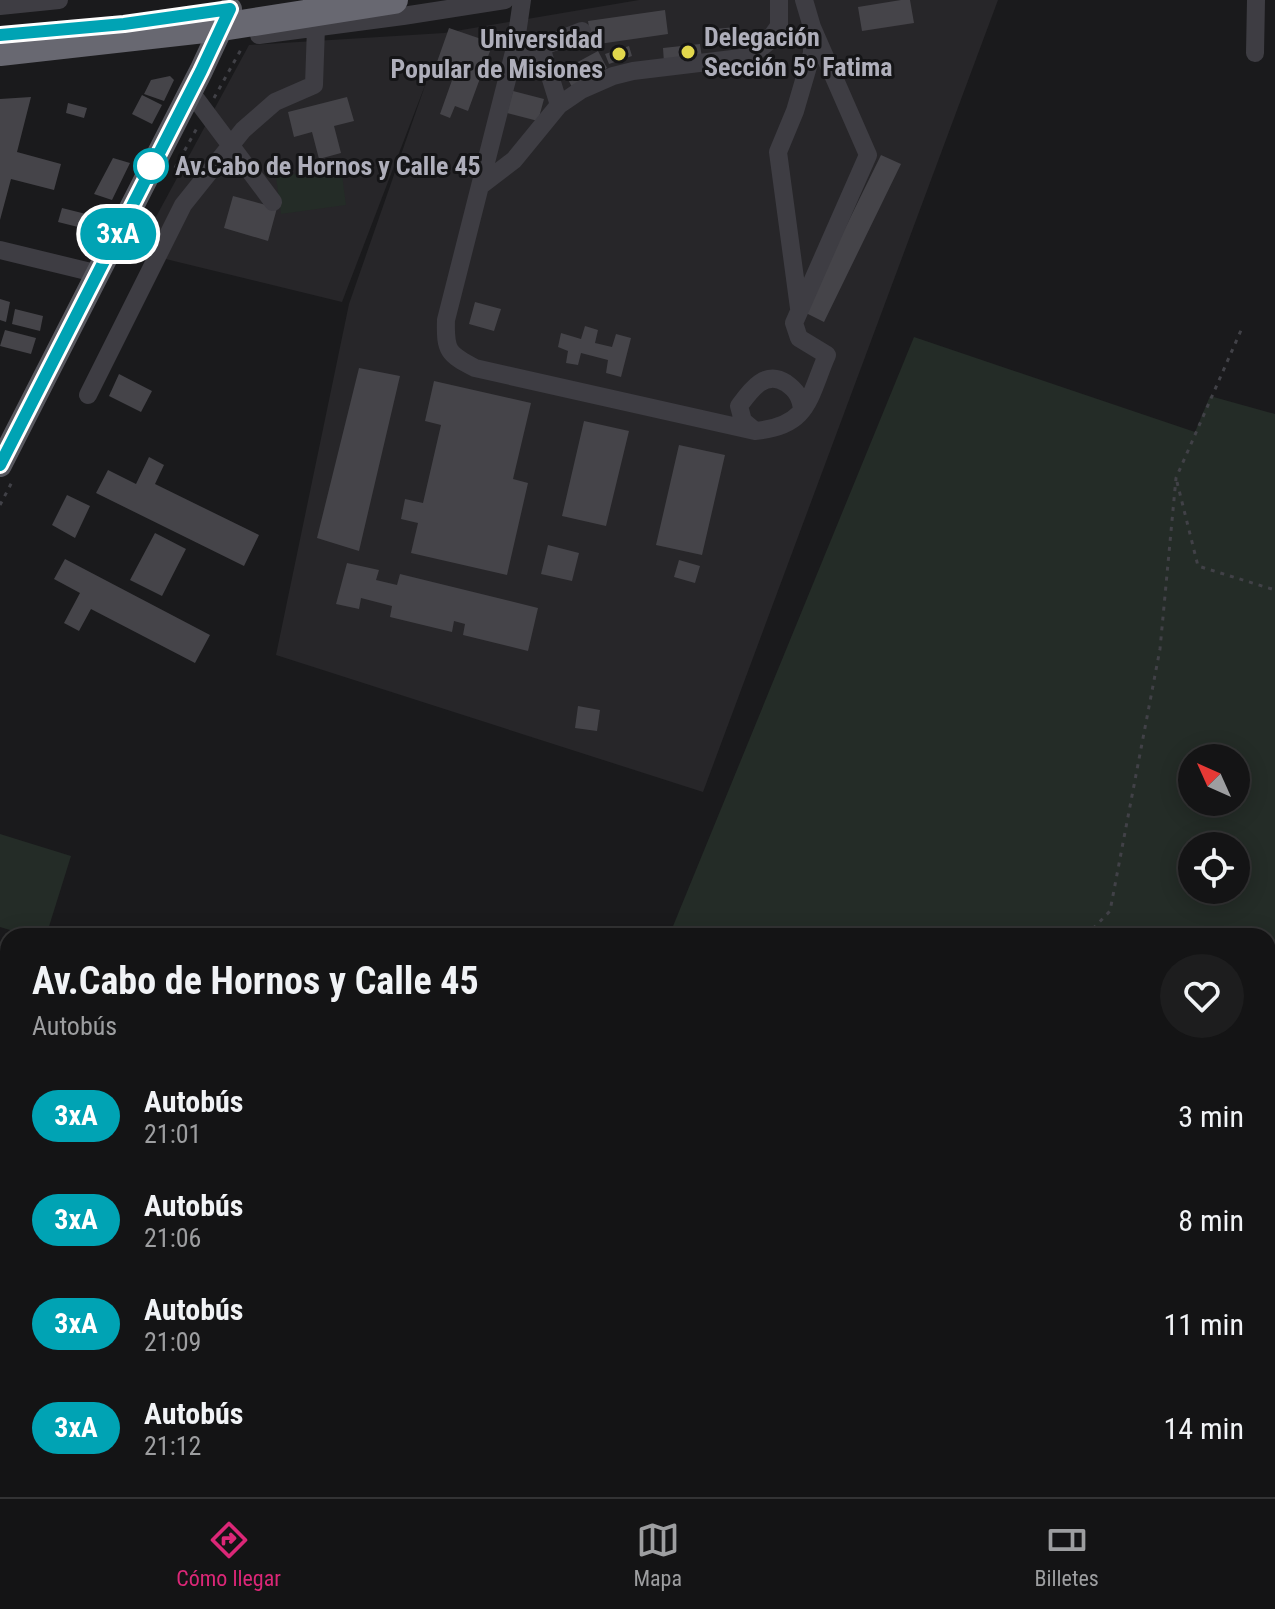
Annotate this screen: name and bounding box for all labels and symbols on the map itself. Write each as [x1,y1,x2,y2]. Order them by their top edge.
place label: Delegación Sección 5º Fatima [704,22,893,82]
place label: Universidad Popular de Misiones [390,24,603,84]
marker: Delegación Sección 5º Fatima [679,43,697,61]
marker: Universidad Popular de Misiones [610,45,628,63]
marker: Av.Cabo de Hornos y Calle 45 [134,149,168,183]
place label: Av.Cabo de Hornos y Calle 45 [175,151,481,181]
line badge: 3xA [72,208,164,260]
north arrow [1178,744,1250,816]

